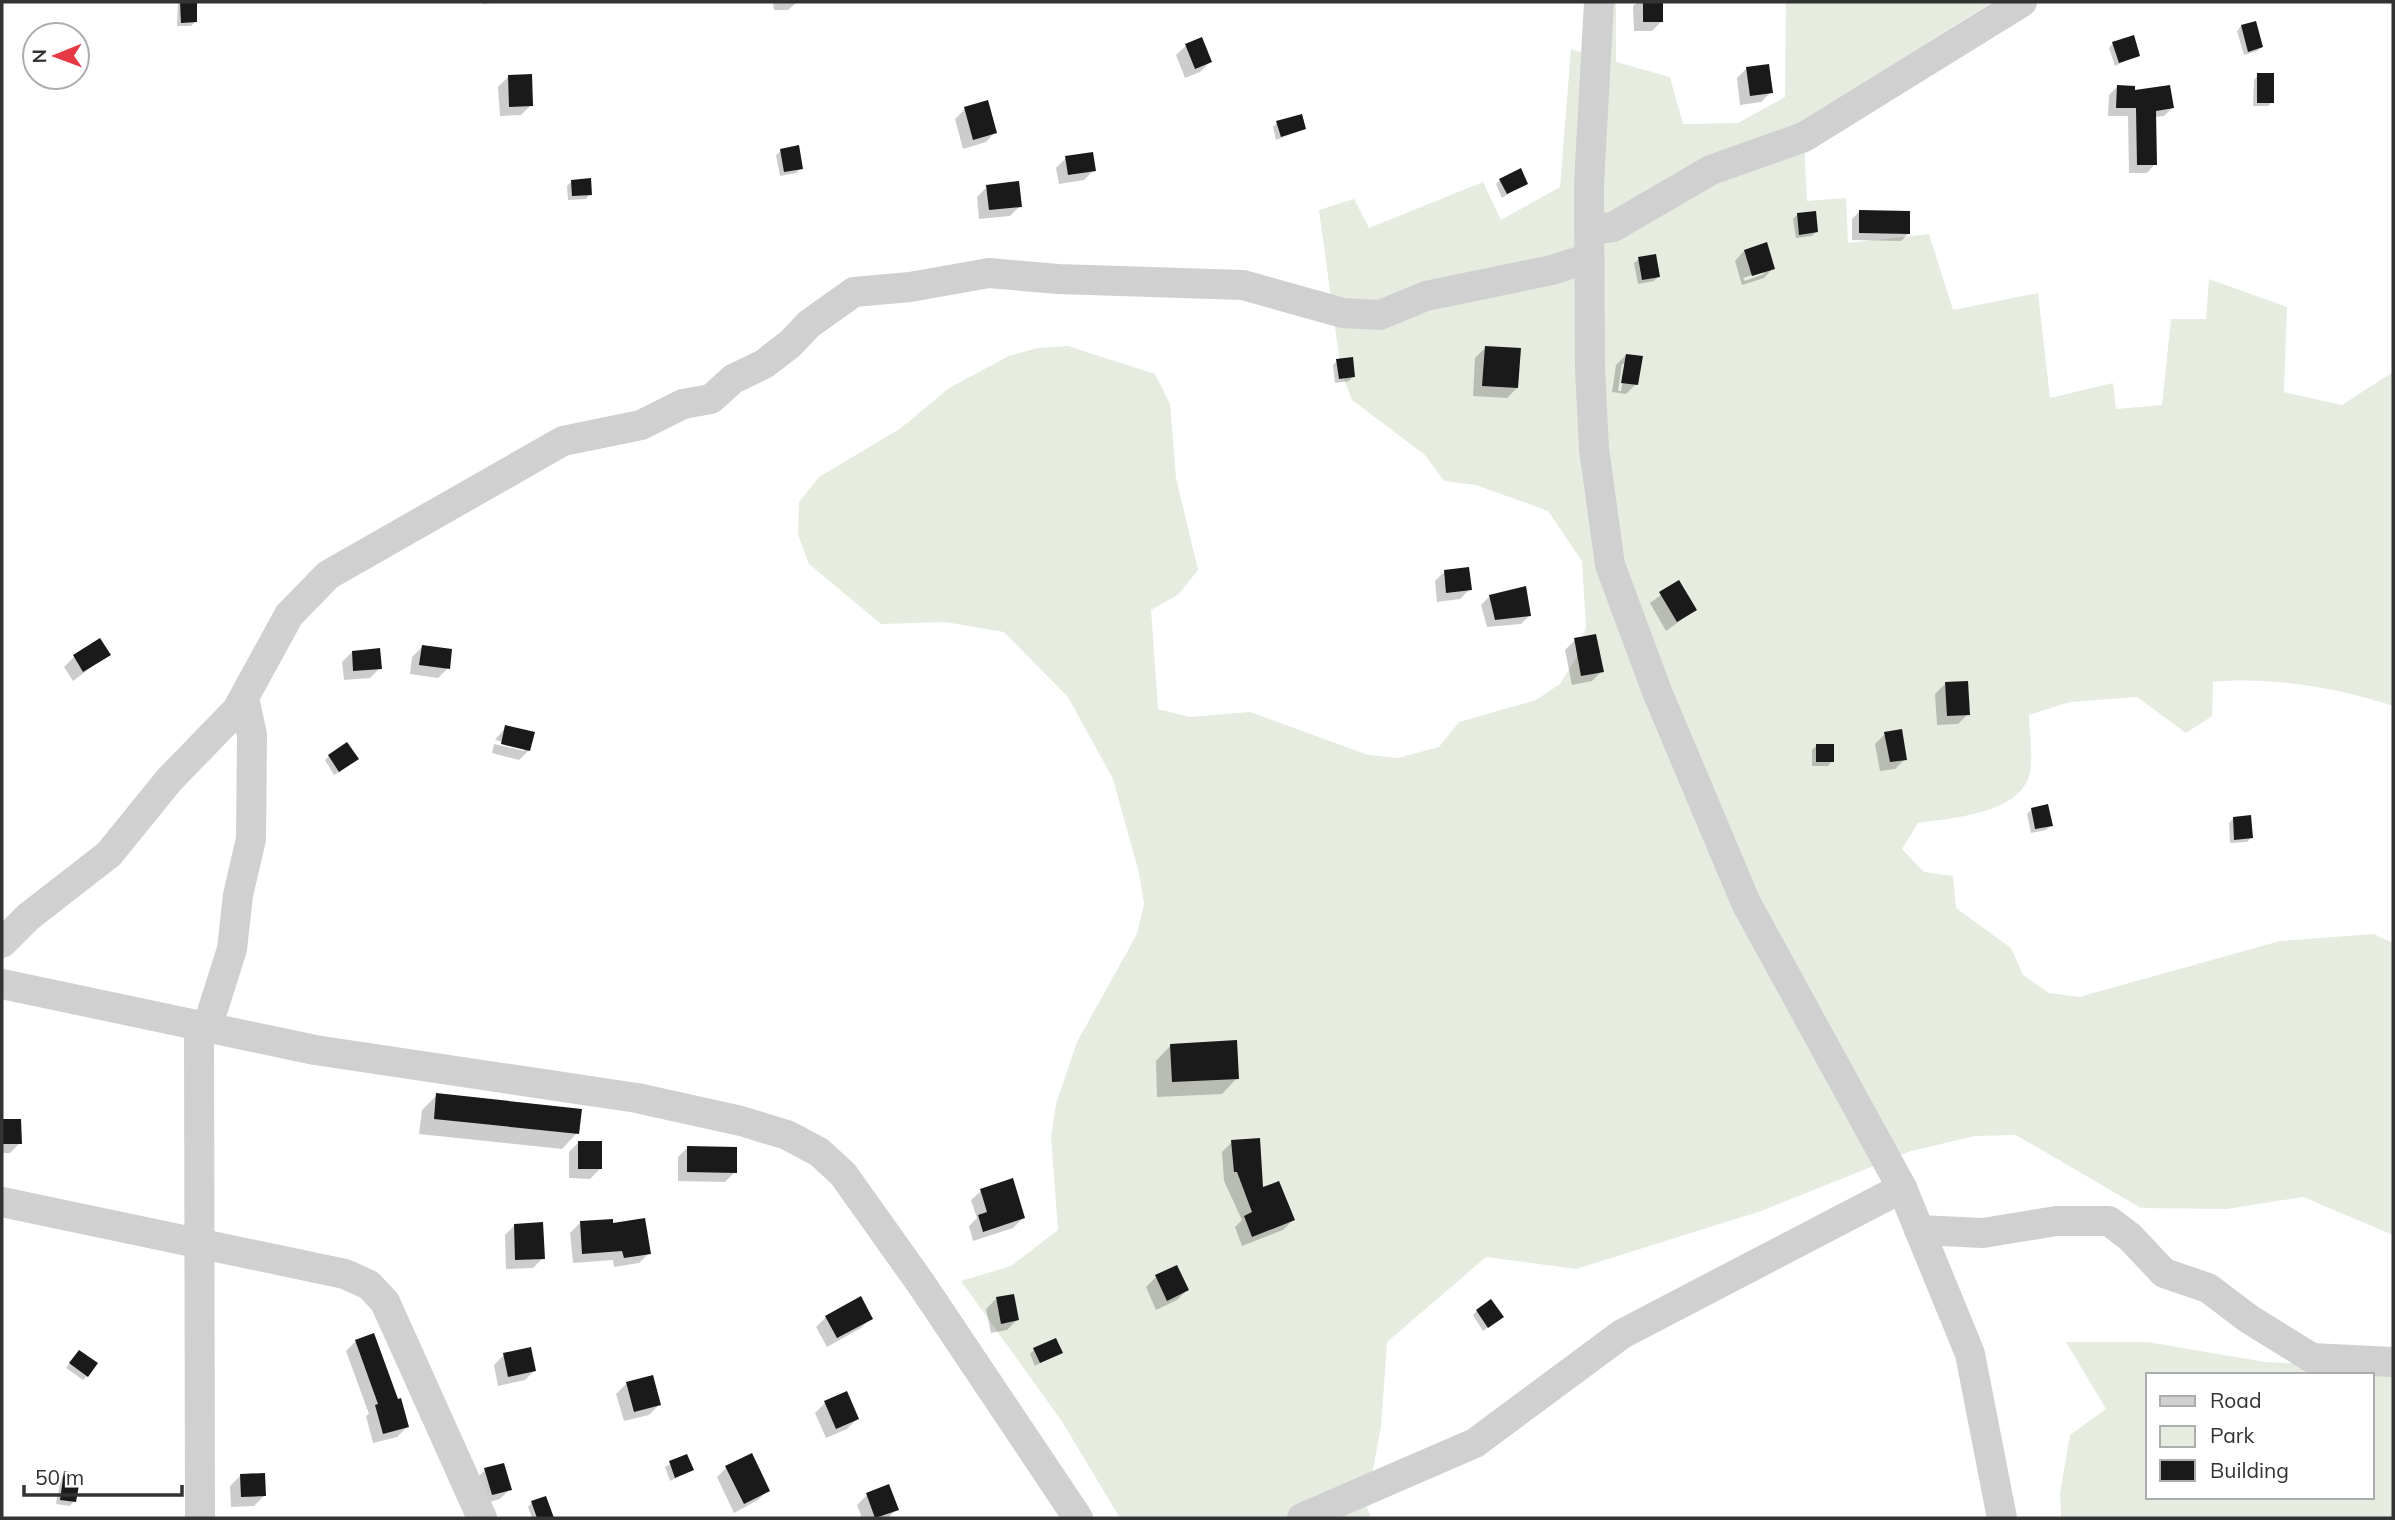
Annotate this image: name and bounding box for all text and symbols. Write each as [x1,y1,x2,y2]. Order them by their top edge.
north arrow [21,21,91,91]
text: N [27,49,51,64]
legend [2146,1373,2374,1499]
text: Road [2210,1387,2261,1413]
text: Park [2210,1422,2254,1448]
scale bar [24,1454,182,1498]
text: Building [2210,1457,2289,1483]
text: 50 m [35,1464,84,1490]

